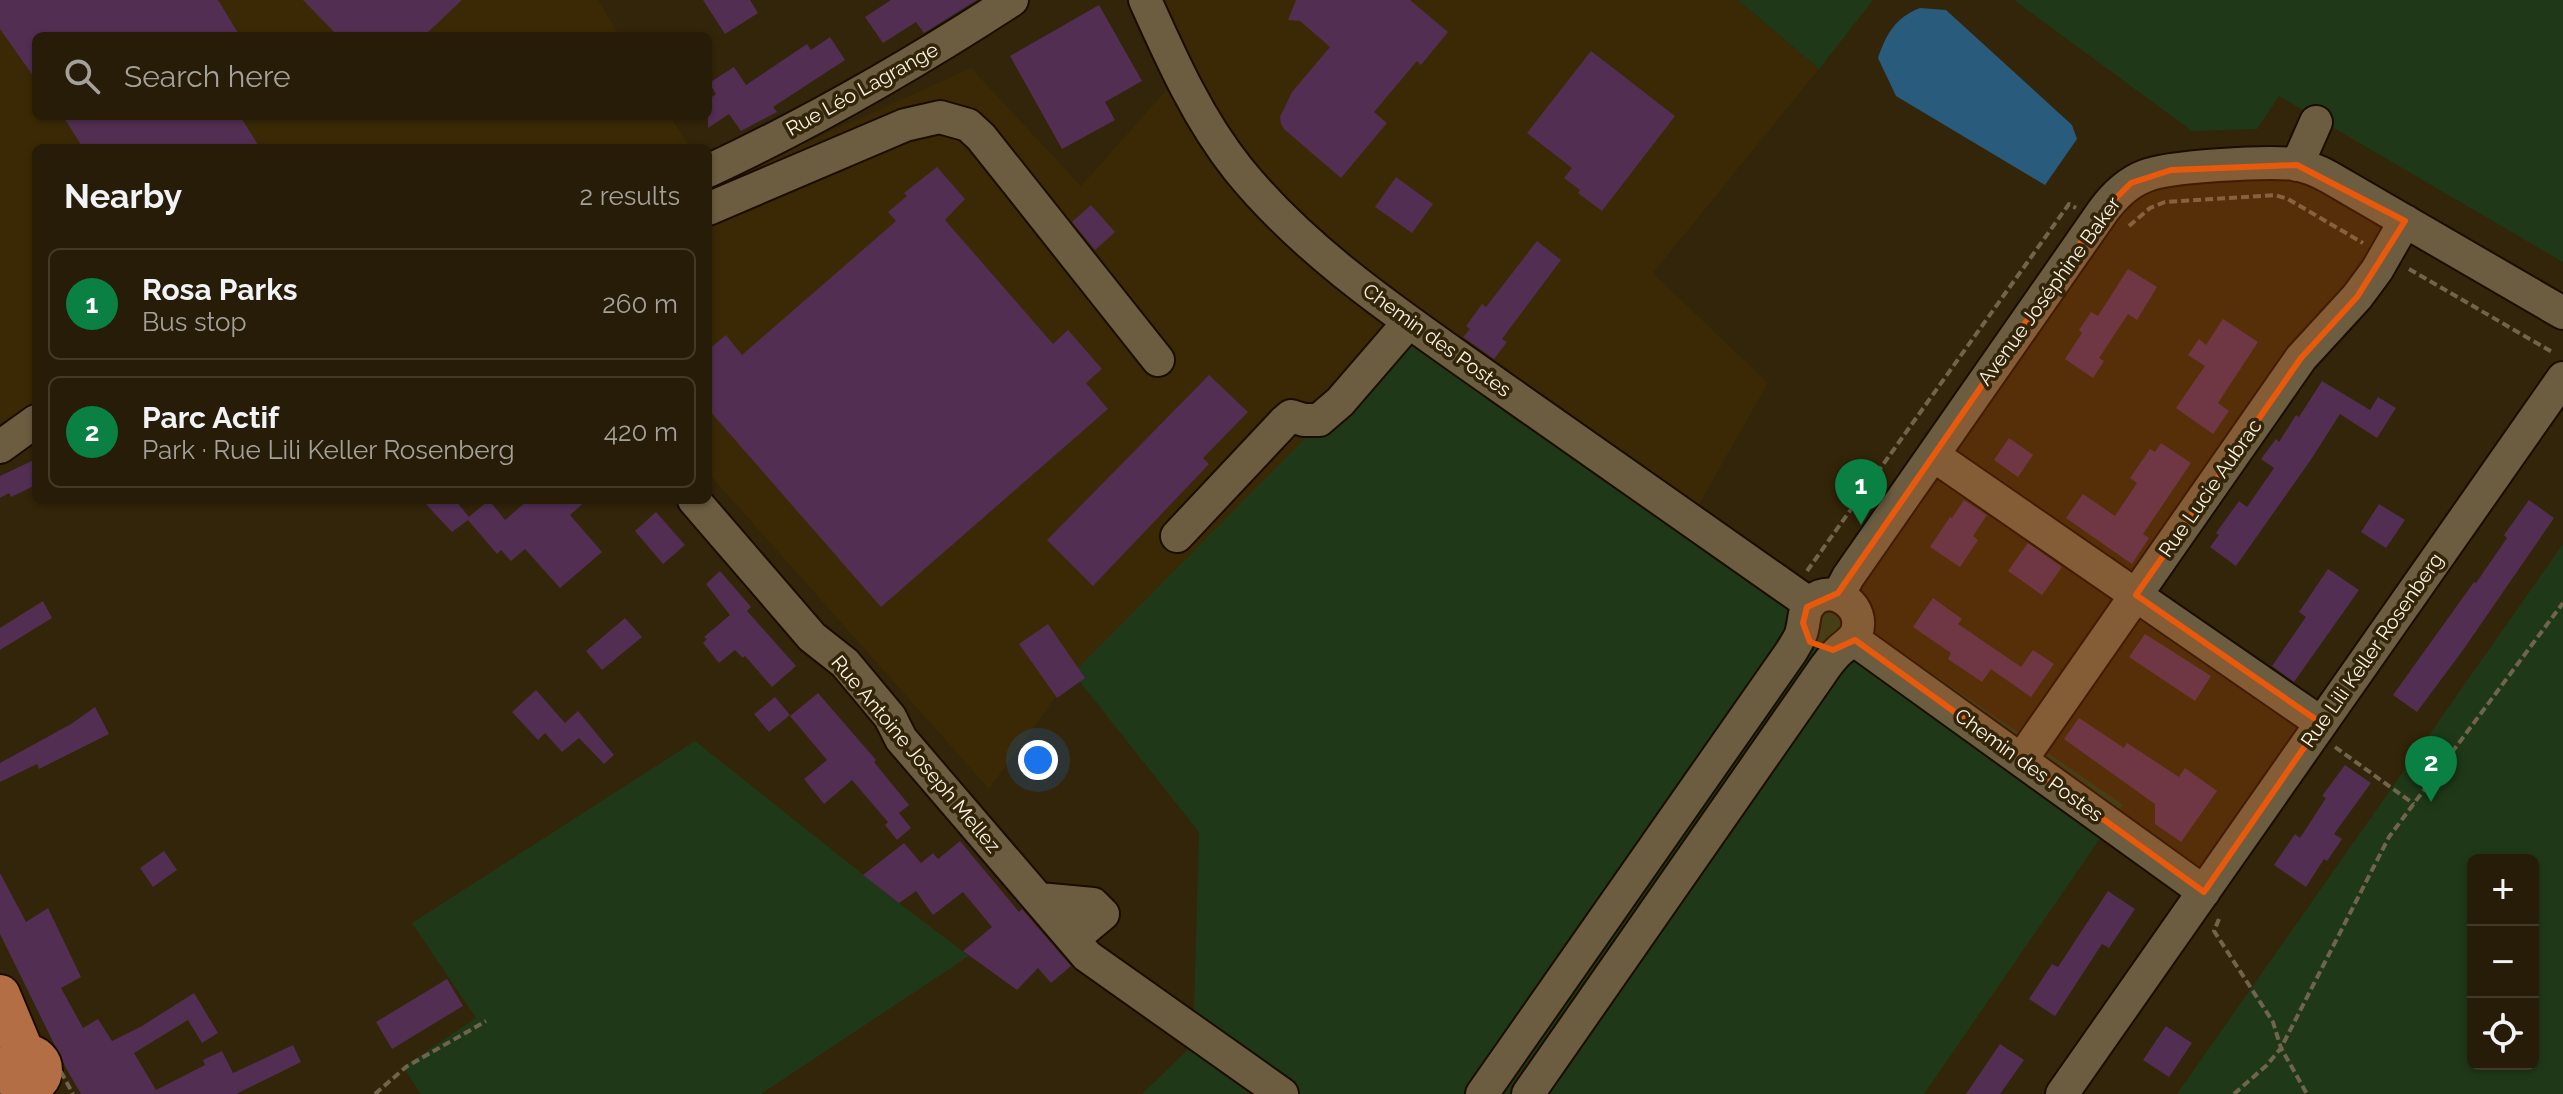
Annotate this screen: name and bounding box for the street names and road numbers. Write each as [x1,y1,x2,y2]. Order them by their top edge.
street label: Rue Léo Lagrange [782,37,943,141]
street label: Avenue Joséphine Baker [1972,192,2126,390]
street label: Chemin des Postes [1358,278,1516,402]
street label: Rue Lucie Aubrac [2153,414,2267,562]
street label: Rue Lili Keller Rosenberg [2296,548,2448,752]
street label: Rue Antoine Joseph Mellez [826,650,1006,858]
street label: Chemin des Postes [1950,703,2108,827]

